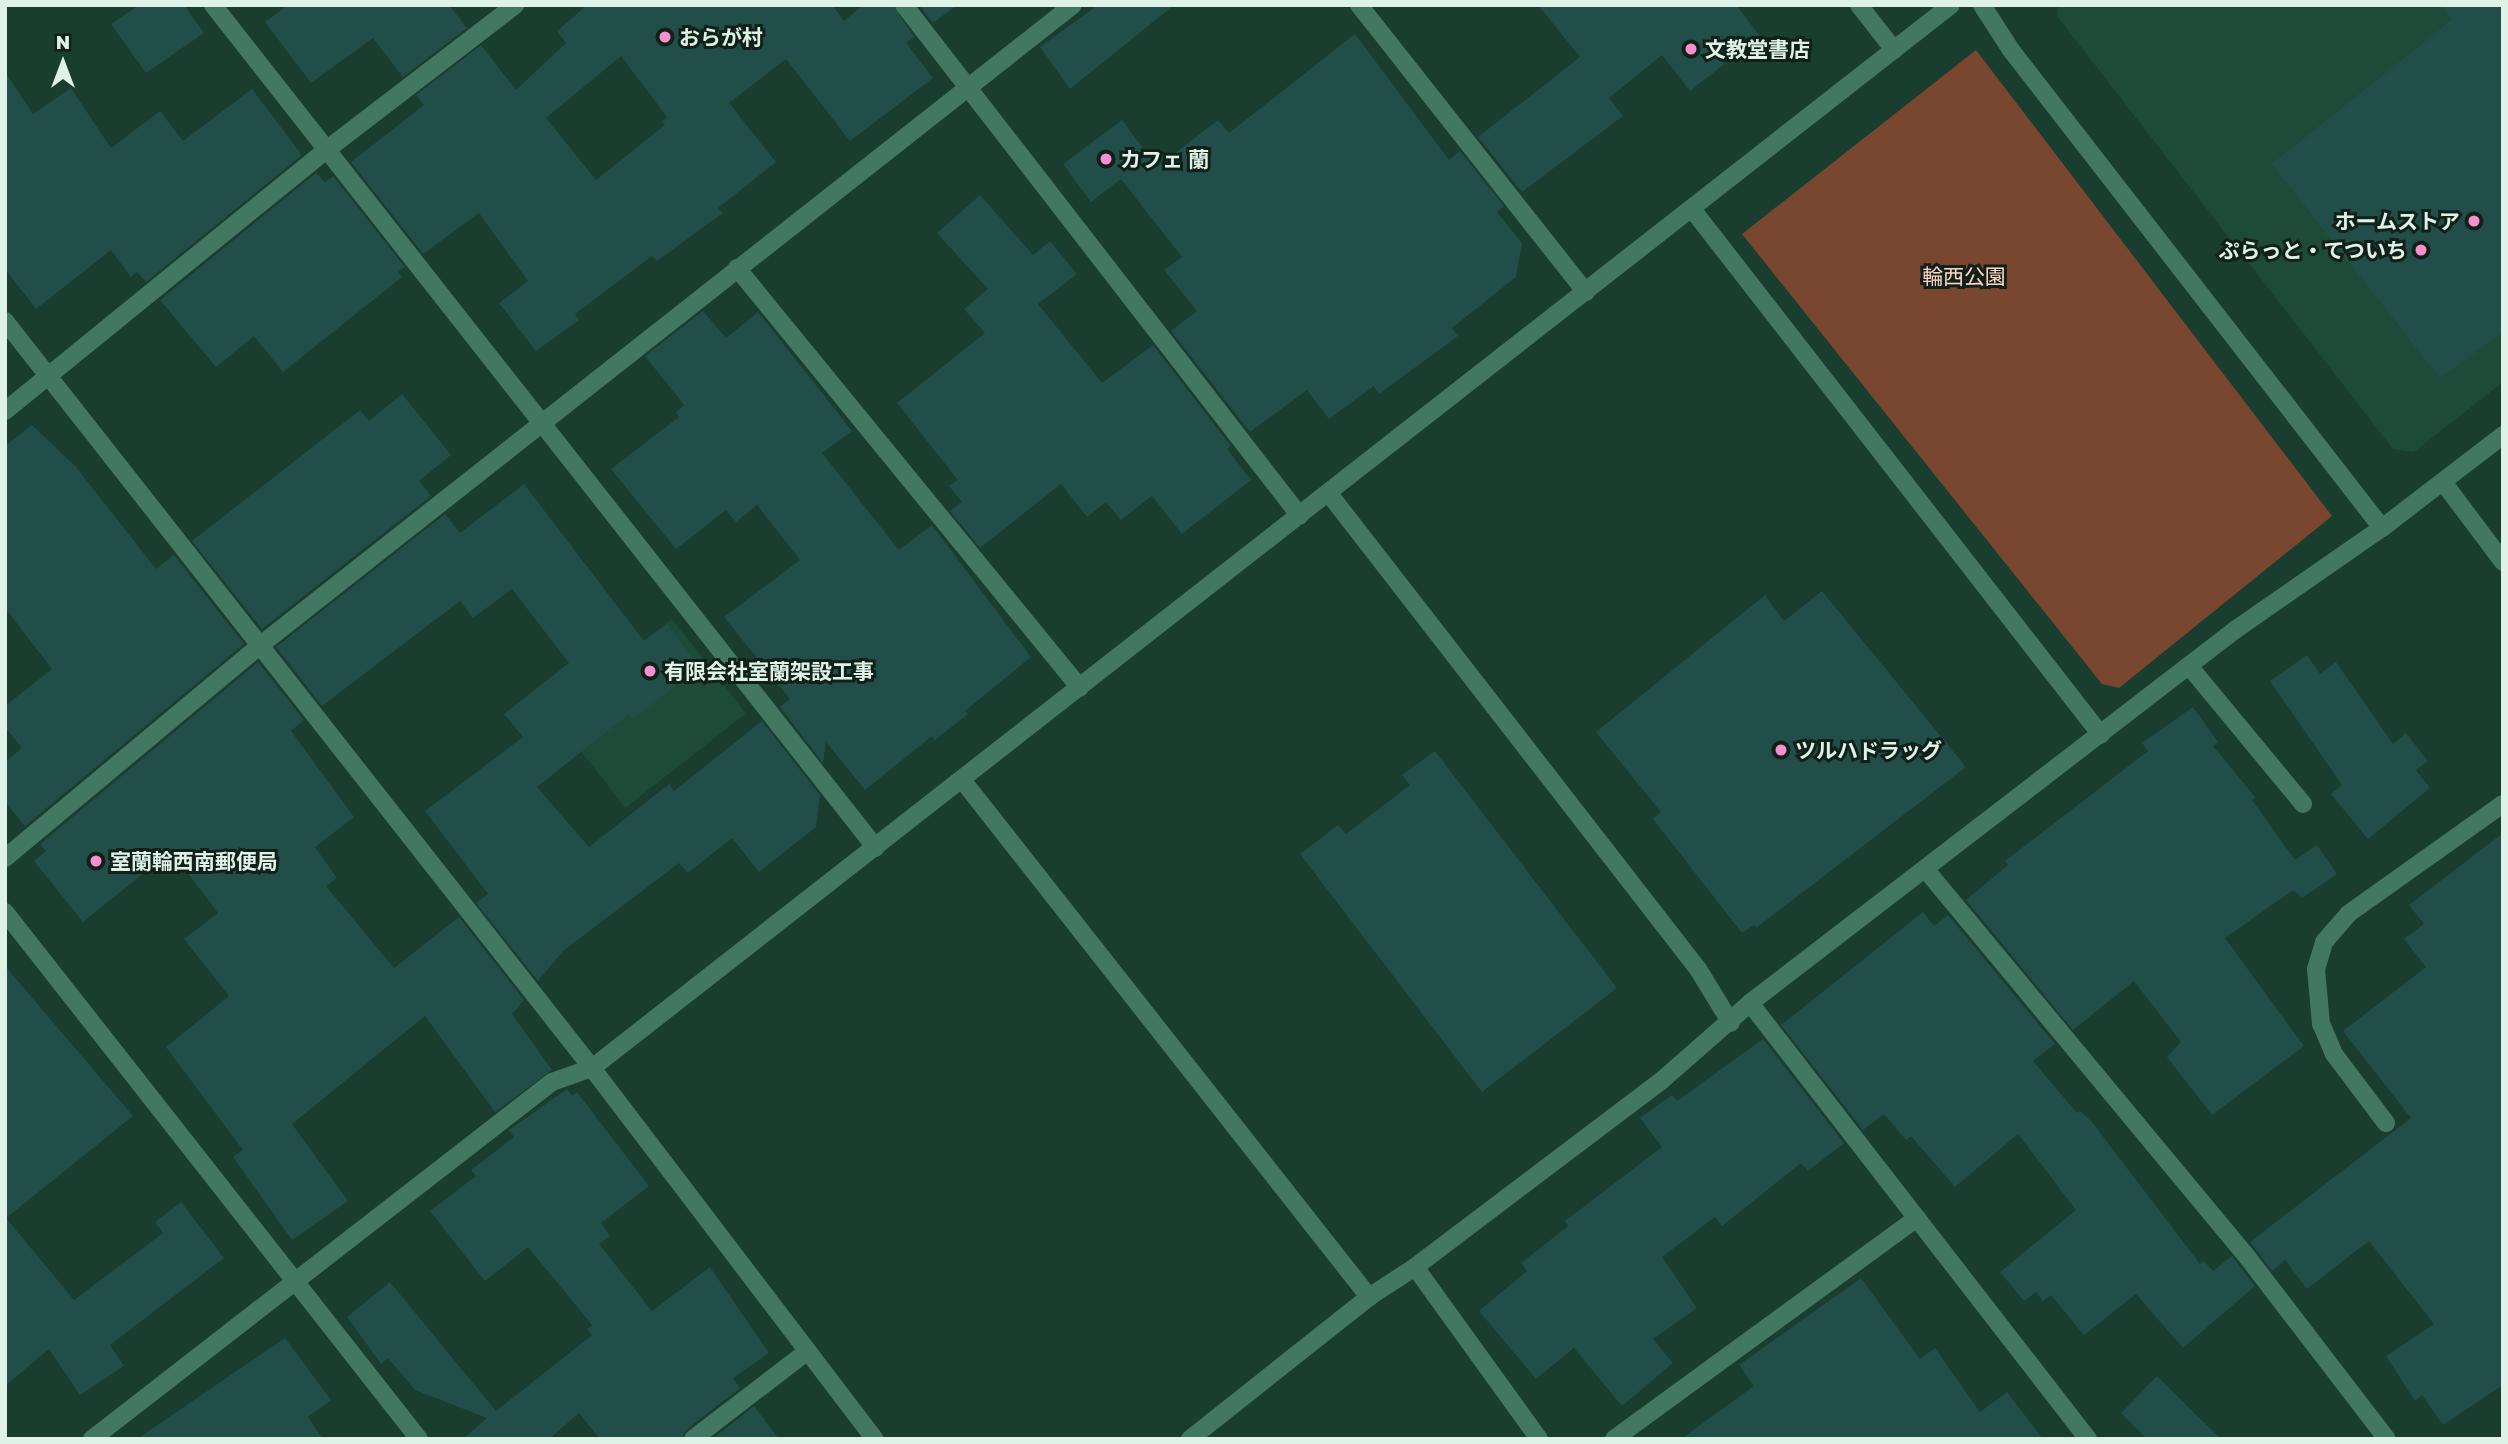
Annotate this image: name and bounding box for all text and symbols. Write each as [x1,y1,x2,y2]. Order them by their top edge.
place label: おらが村 [679,24,763,50]
north arrow [28,28,98,98]
marker: おらが村 [657,29,673,45]
text: N [56,30,70,53]
place label: 文教堂書店 [1705,36,1810,62]
marker: 文教堂書店 [1683,41,1699,57]
place label: カフェ 蘭 [1120,146,1209,172]
marker: カフェ 蘭 [1098,151,1114,167]
place label: ホームストア [2334,208,2460,234]
marker: ホームストア [2466,213,2482,229]
place label: ぷらっと・てついち [2218,237,2407,263]
marker: ぷらっと・てついち [2413,242,2429,258]
park label: 輪西公園 [1922,263,2006,289]
place label: 有限会社室蘭架設工事 [664,658,874,684]
marker: 有限会社室蘭架設工事 [642,663,658,679]
place label: ツルハドラッグ [1795,737,1942,763]
marker: ツルハドラッグ [1773,742,1789,758]
place label: 室蘭輪西南郵便局 [110,848,278,874]
marker: 室蘭輪西南郵便局 [88,853,104,869]

